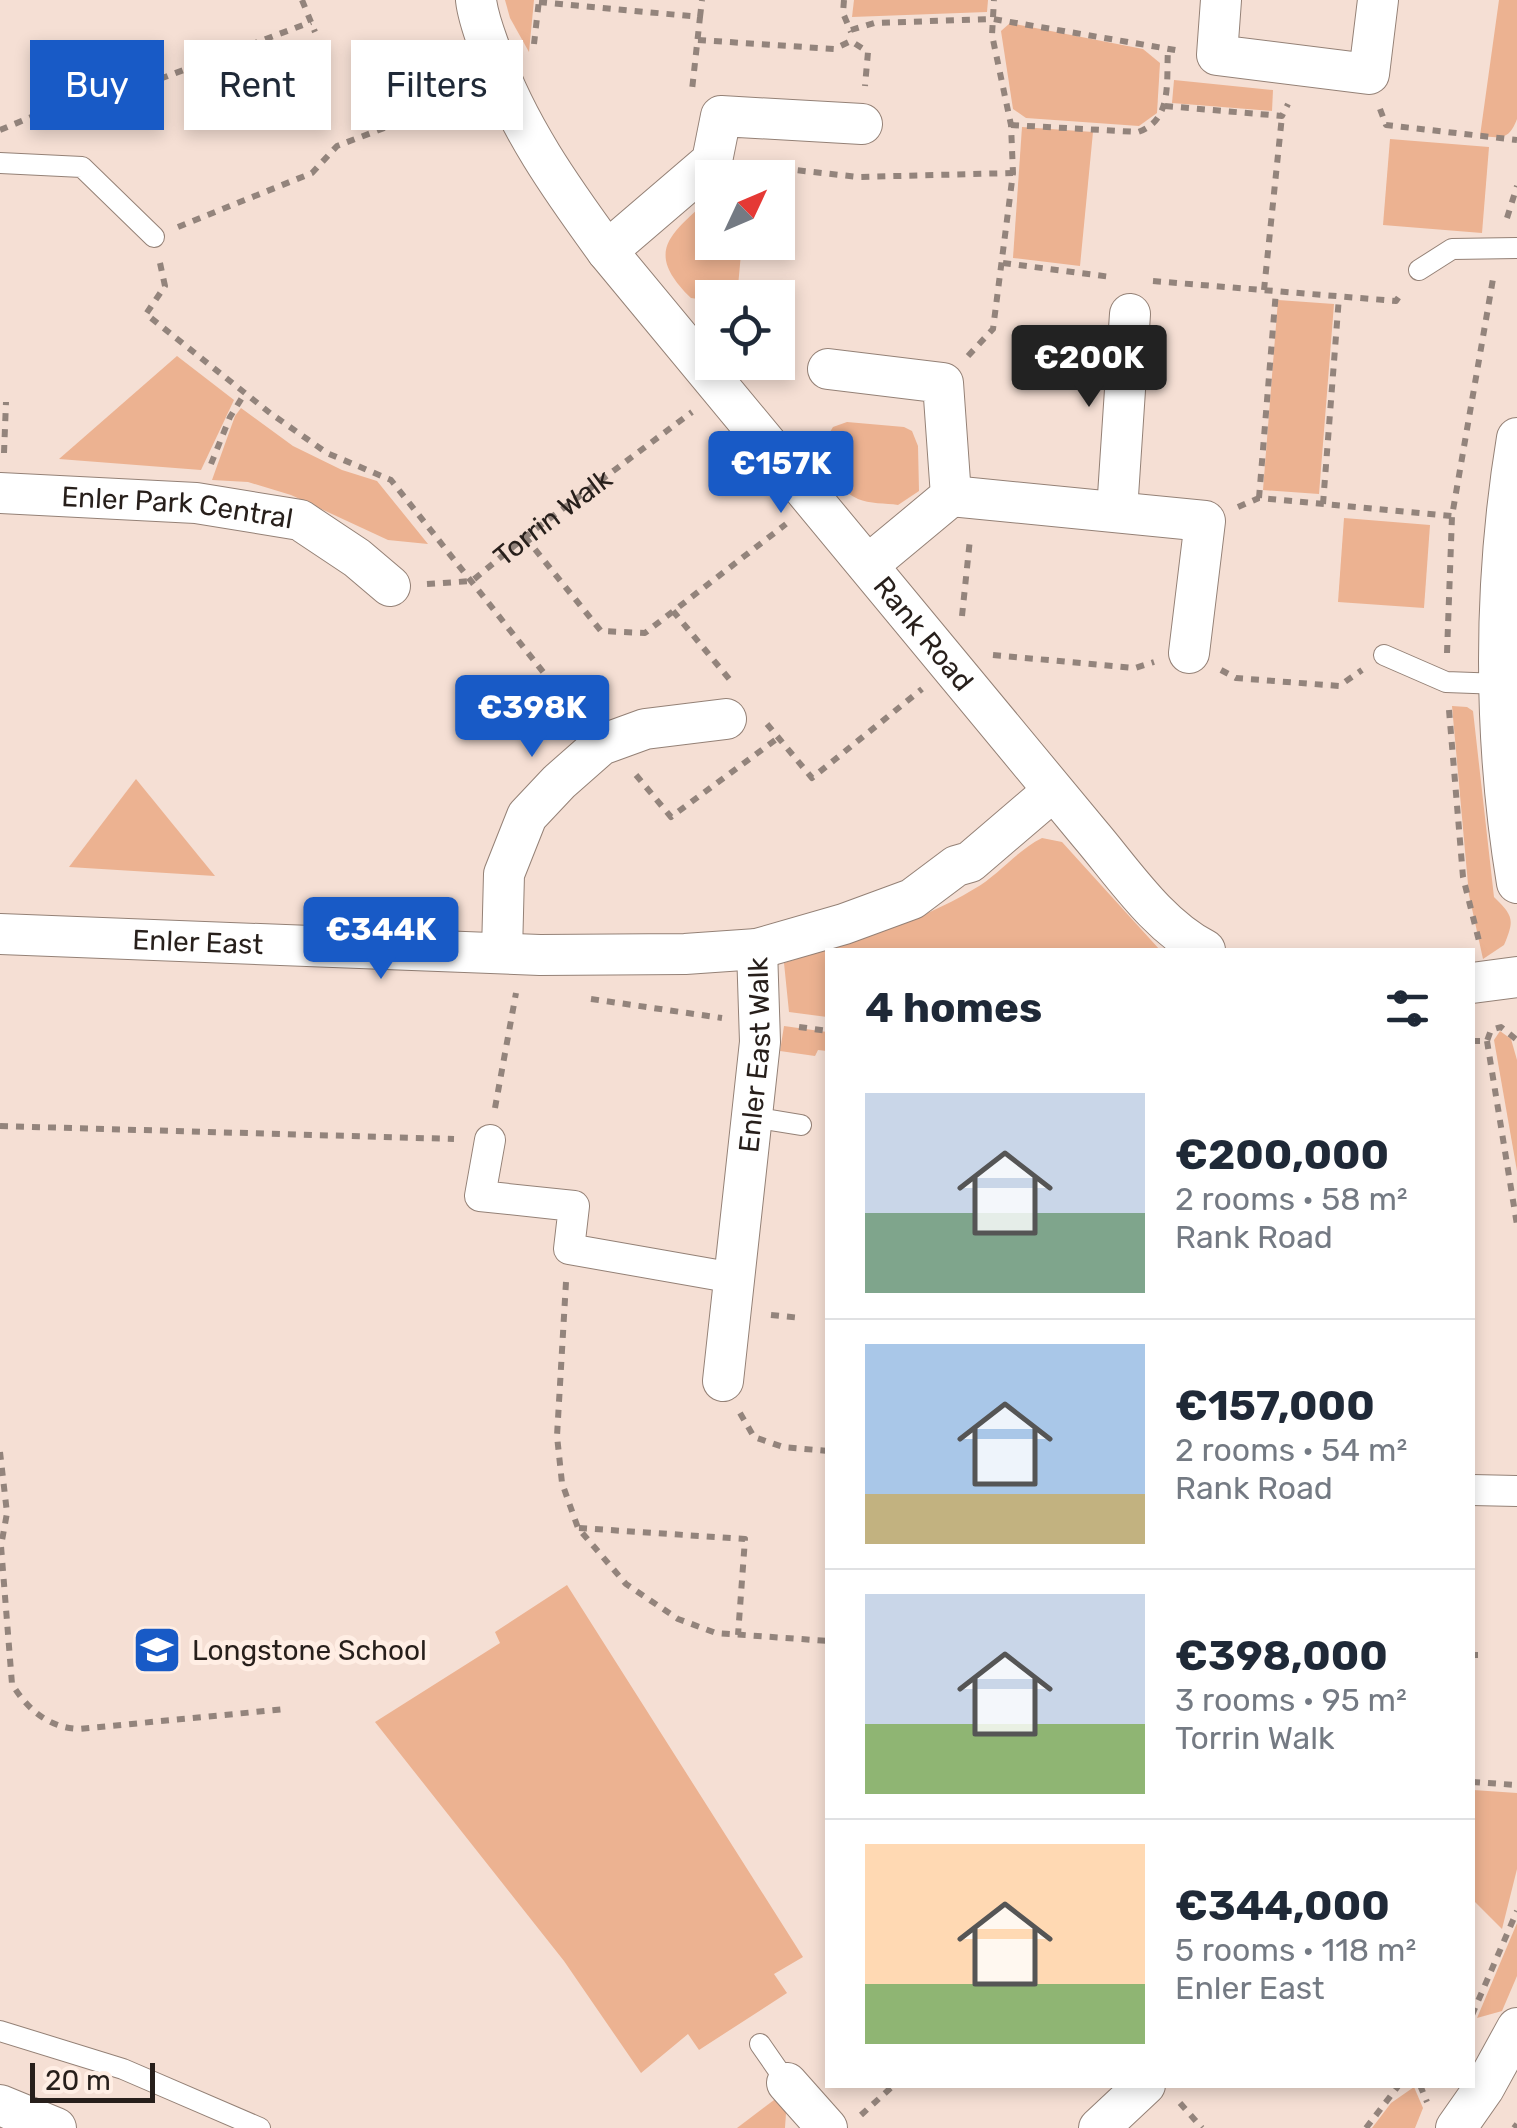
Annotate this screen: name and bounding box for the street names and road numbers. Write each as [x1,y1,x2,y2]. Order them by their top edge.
street label: Torrin Walk [487,462,619,573]
street label: Enler Park Central [61,480,296,536]
street label: Rank Road [867,570,980,698]
street label: Enler East [132,923,264,961]
street label: Enler East Walk [732,956,777,1154]

